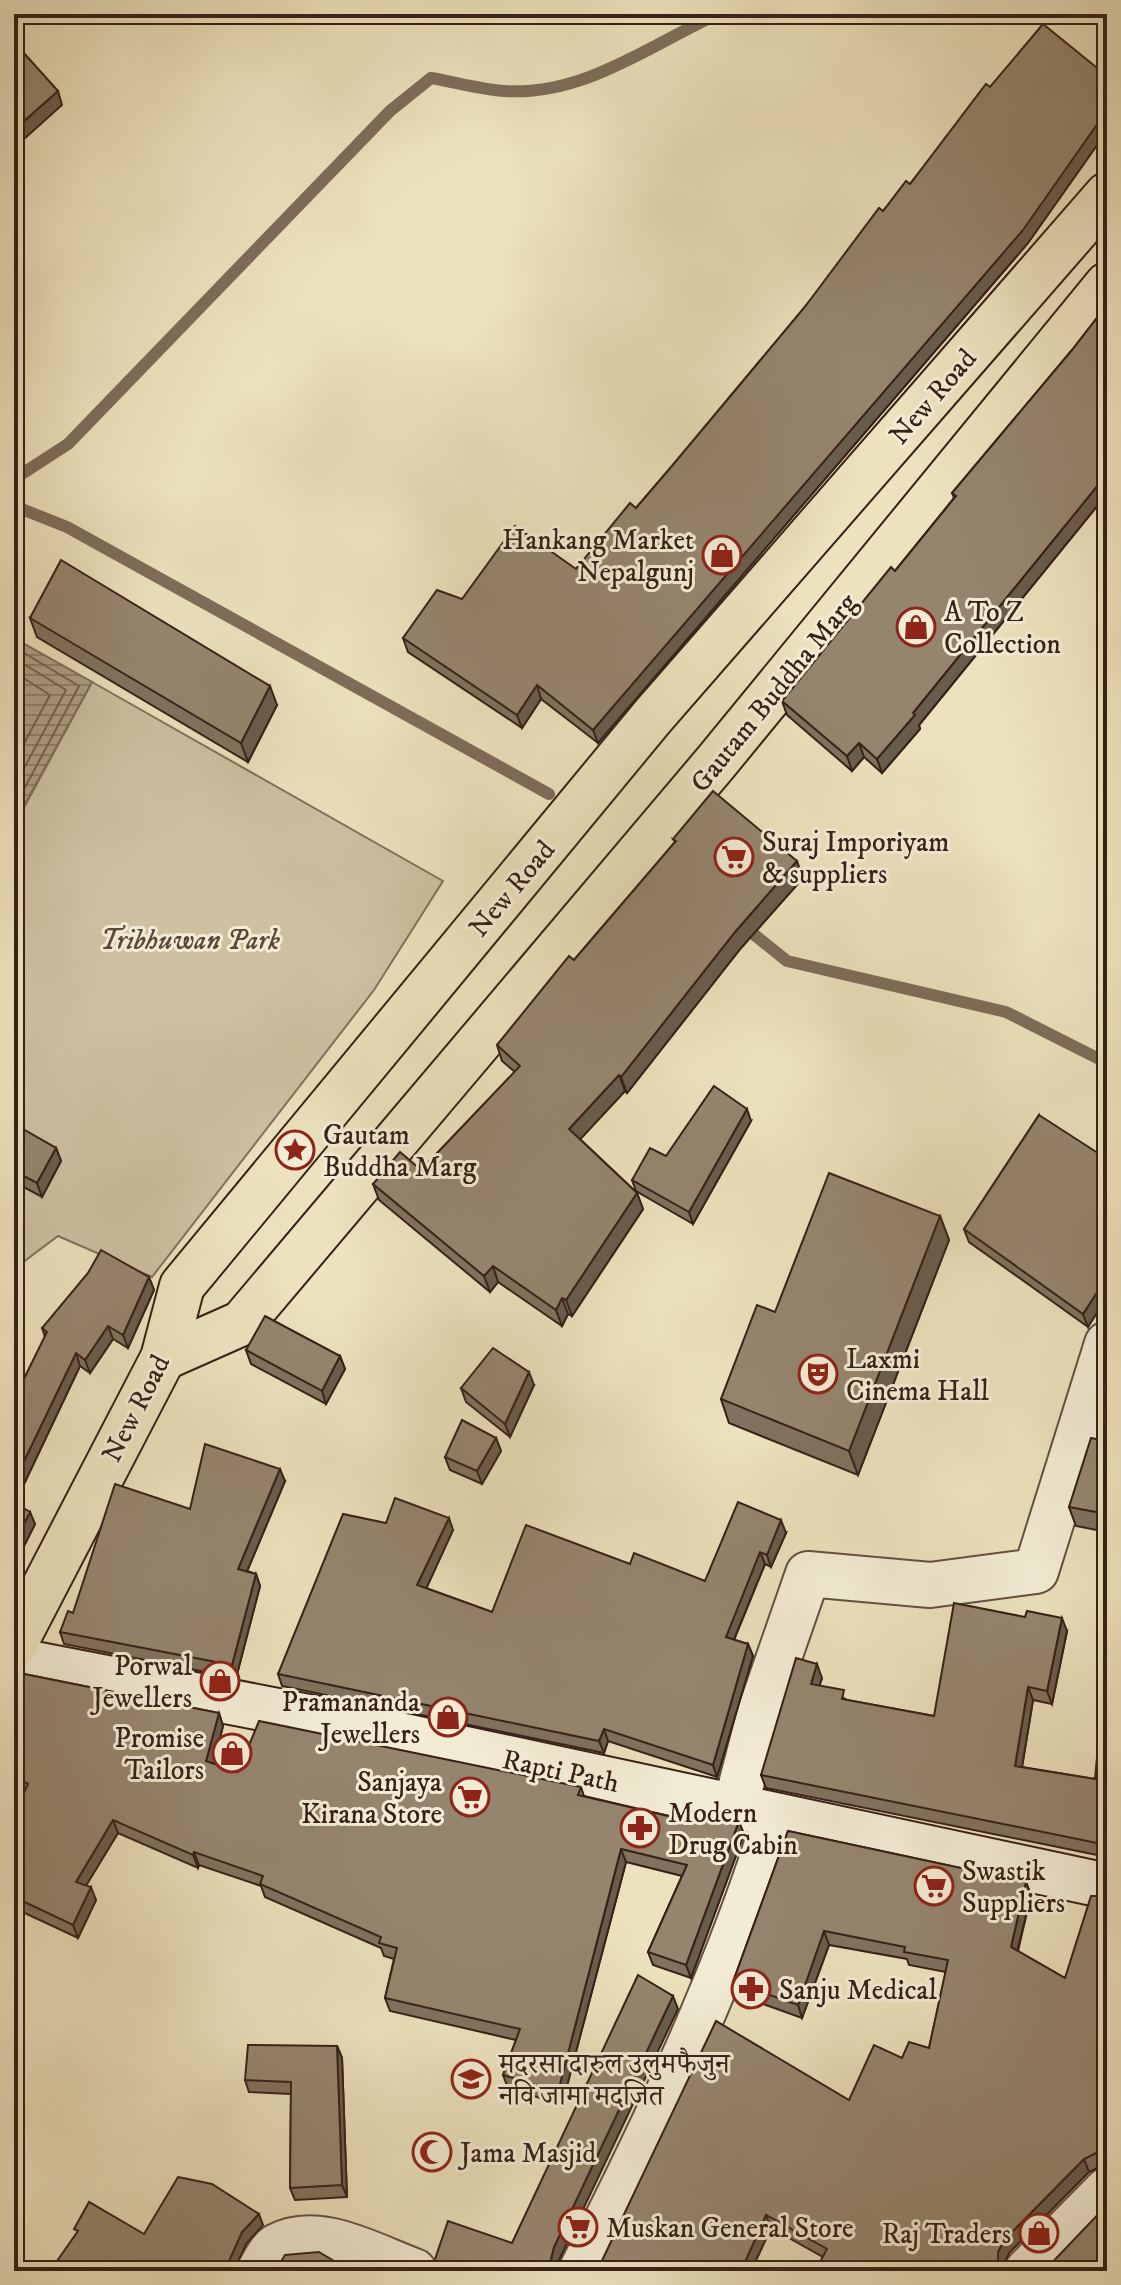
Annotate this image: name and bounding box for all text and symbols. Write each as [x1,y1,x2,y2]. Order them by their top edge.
street label: New Road [882,342,984,452]
place label: Hankang Market Nepalgunj [502,523,694,590]
shop icon: Hankang Market Nepalgunj [701,534,743,576]
street label: Gautam Buddha Marg [683,586,865,800]
place label: A To Z Collection [944,595,1061,662]
shop icon: A To Z Collection [895,606,937,648]
place label: Suraj Imporiyam & suppliers [762,825,949,892]
street label: New Road [461,833,563,945]
supermarket icon: Suraj Imporiyam & suppliers [713,836,755,878]
park label: Tribhuwan Park [100,923,280,958]
place label: Gautam Buddha Marg [323,1118,477,1185]
place icon: Gautam Buddha Marg [274,1129,316,1171]
place label: Laxmi Cinema Hall [846,1342,990,1409]
street label: New Road [94,1349,178,1468]
theatre icon: Laxmi Cinema Hall [797,1353,839,1395]
place label: Porwal Jewellers [89,1649,193,1716]
shop icon: Porwal Jewellers [199,1660,241,1702]
place label: Pramananda Jewellers [282,1685,420,1752]
shop icon: Pramananda Jewellers [427,1696,469,1738]
place label: Promise Tailors [115,1721,204,1788]
shop icon: Promise Tailors [211,1732,253,1774]
street label: Rapti Path [499,1742,623,1801]
place label: Sanjaya Kirana Store [301,1765,442,1832]
supermarket icon: Sanjaya Kirana Store [449,1776,491,1818]
place label: Modern Drug Cabin [668,1796,798,1863]
pharmacy icon: Modern Drug Cabin [619,1807,661,1849]
place label: Swastik Suppliers [962,1854,1065,1921]
supermarket icon: Swastik Suppliers [913,1865,955,1907]
pharmacy icon: Sanju Medical [730,1968,772,2010]
place label: Sanju Medical [779,1973,937,2008]
place label: मदरसा दारुल उलुमफैजुन नवि जामा मदजित [497,2047,731,2114]
school or university icon: मदरसा दारुल उलुमफैजुन नवि जामा मदजित [450,2058,492,2100]
mosque icon: Jama Masjid [411,2131,453,2173]
place label: Jama Masjid [457,2136,596,2171]
supermarket icon: Muskan General Store [557,2206,599,2248]
place label: Muskan General Store [606,2211,854,2246]
shop icon: Raj Traders [1018,2212,1060,2254]
place label: Raj Traders [882,2217,1011,2252]

